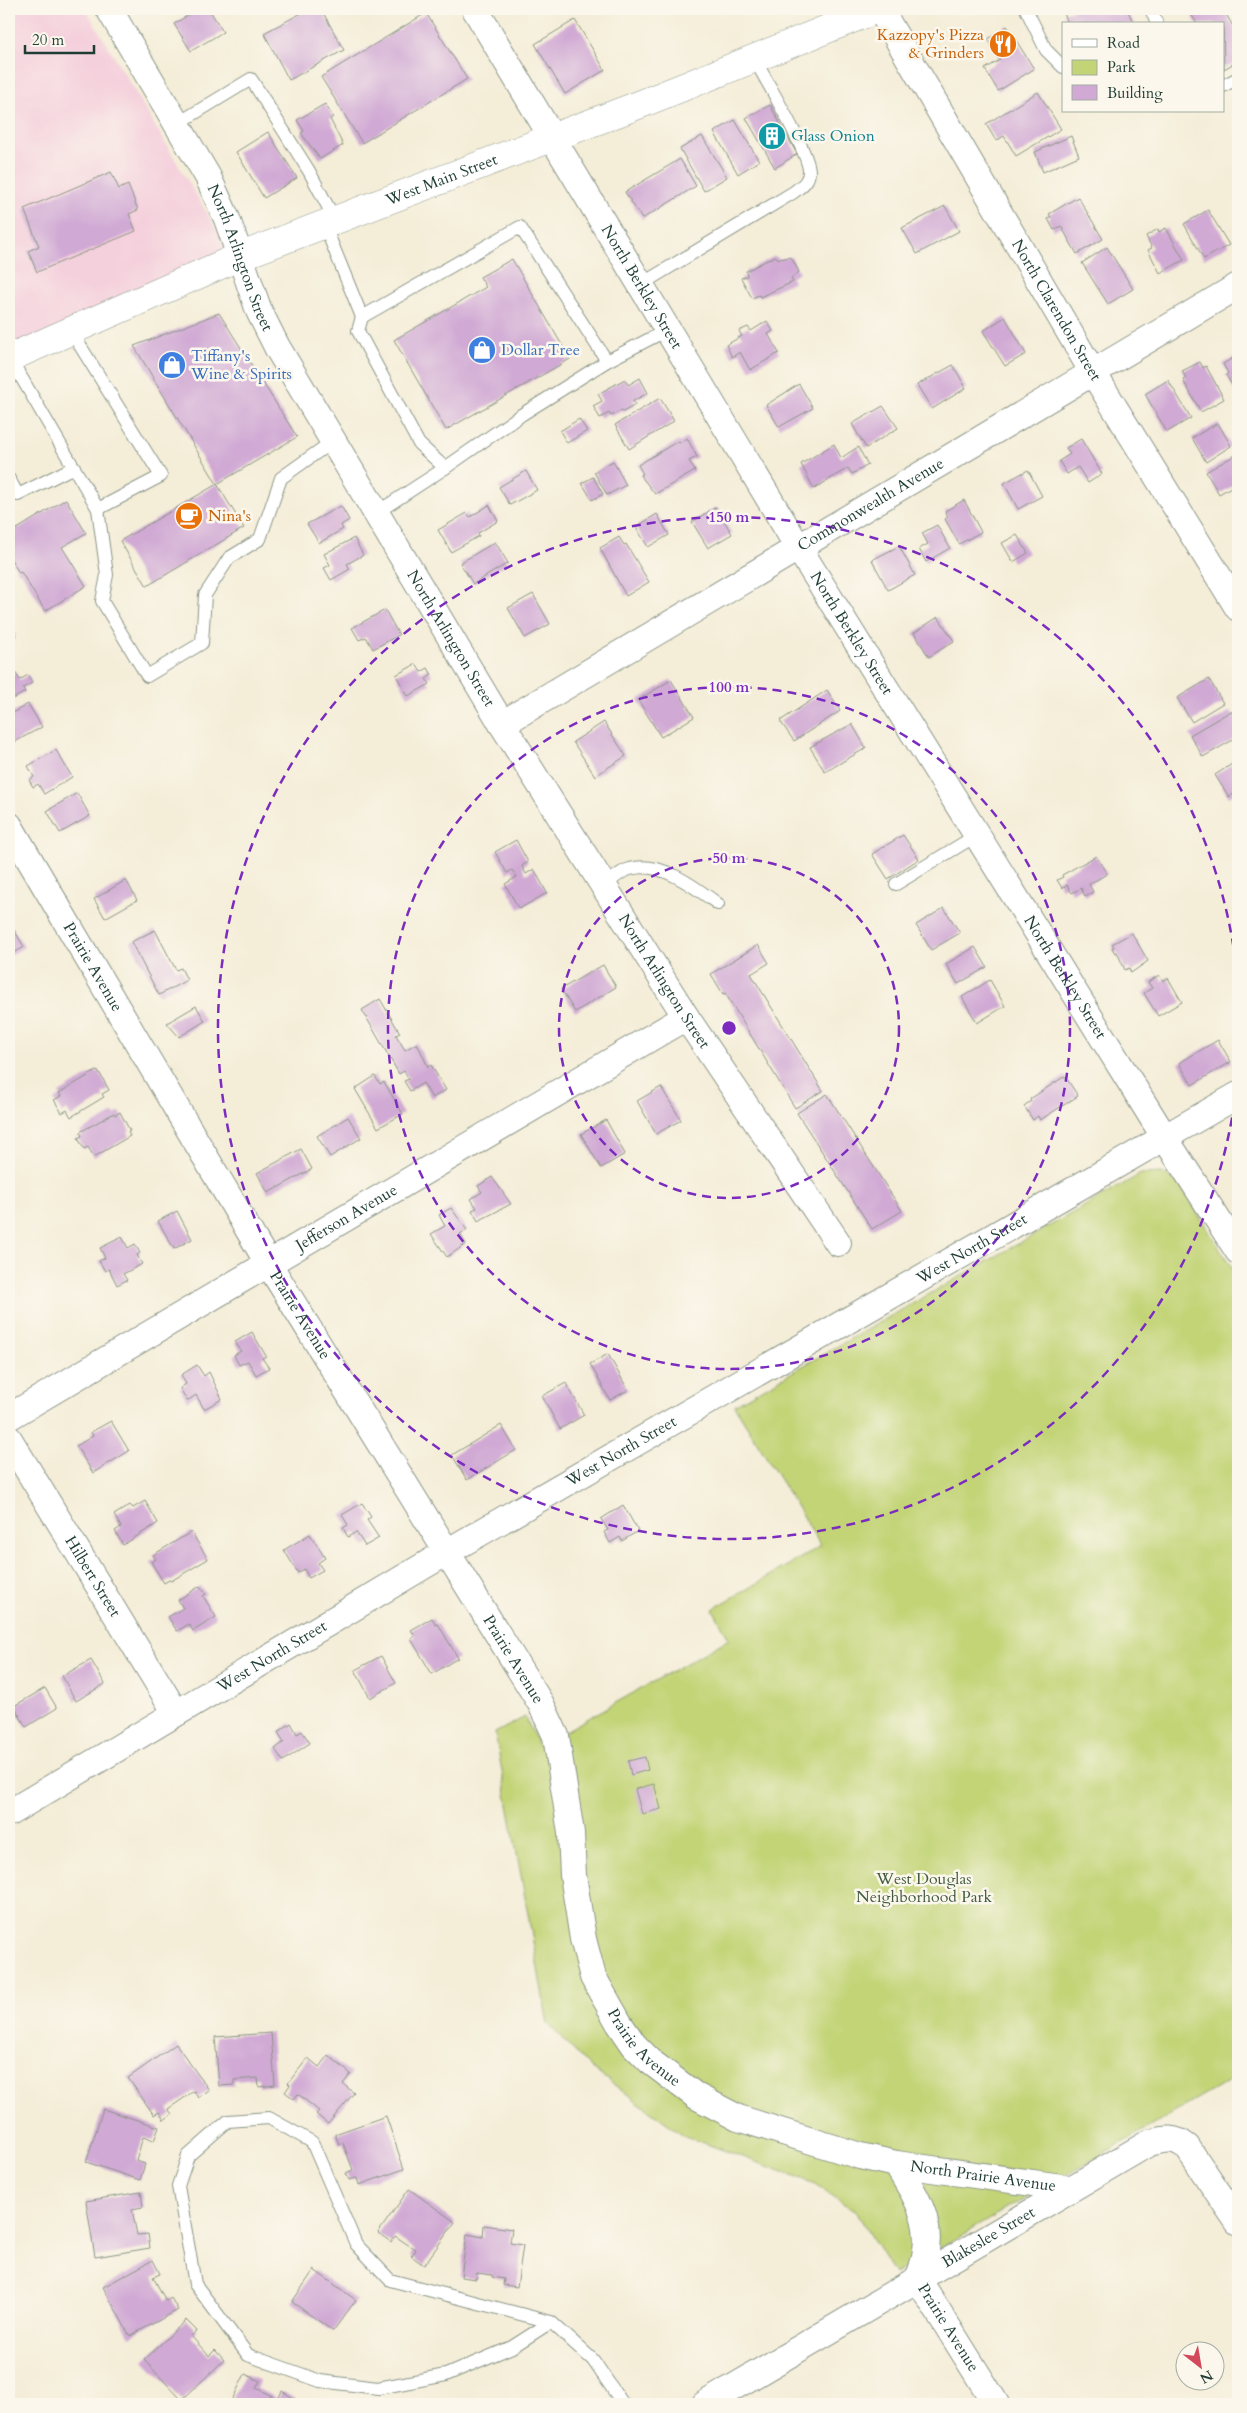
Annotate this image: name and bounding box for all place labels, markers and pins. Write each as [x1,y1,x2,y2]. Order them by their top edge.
place label: Kazzopy's Pizza & Grinders [877,24,984,64]
restaurant icon: Kazzopy's Pizza & Grinders [988,29,1018,59]
building icon: Glass Onion [757,121,787,151]
place label: Glass Onion [791,125,875,147]
shop icon: Dollar Tree [467,335,497,365]
place label: Dollar Tree [501,339,580,361]
place label: Tiffany's Wine & Spirits [190,345,292,385]
shop icon: Tiffany's Wine & Spirits [157,350,187,380]
cafe icon: Nina's [174,501,204,531]
place label: Nina's [208,505,251,527]
centre of rings [720,1019,738,1037]

